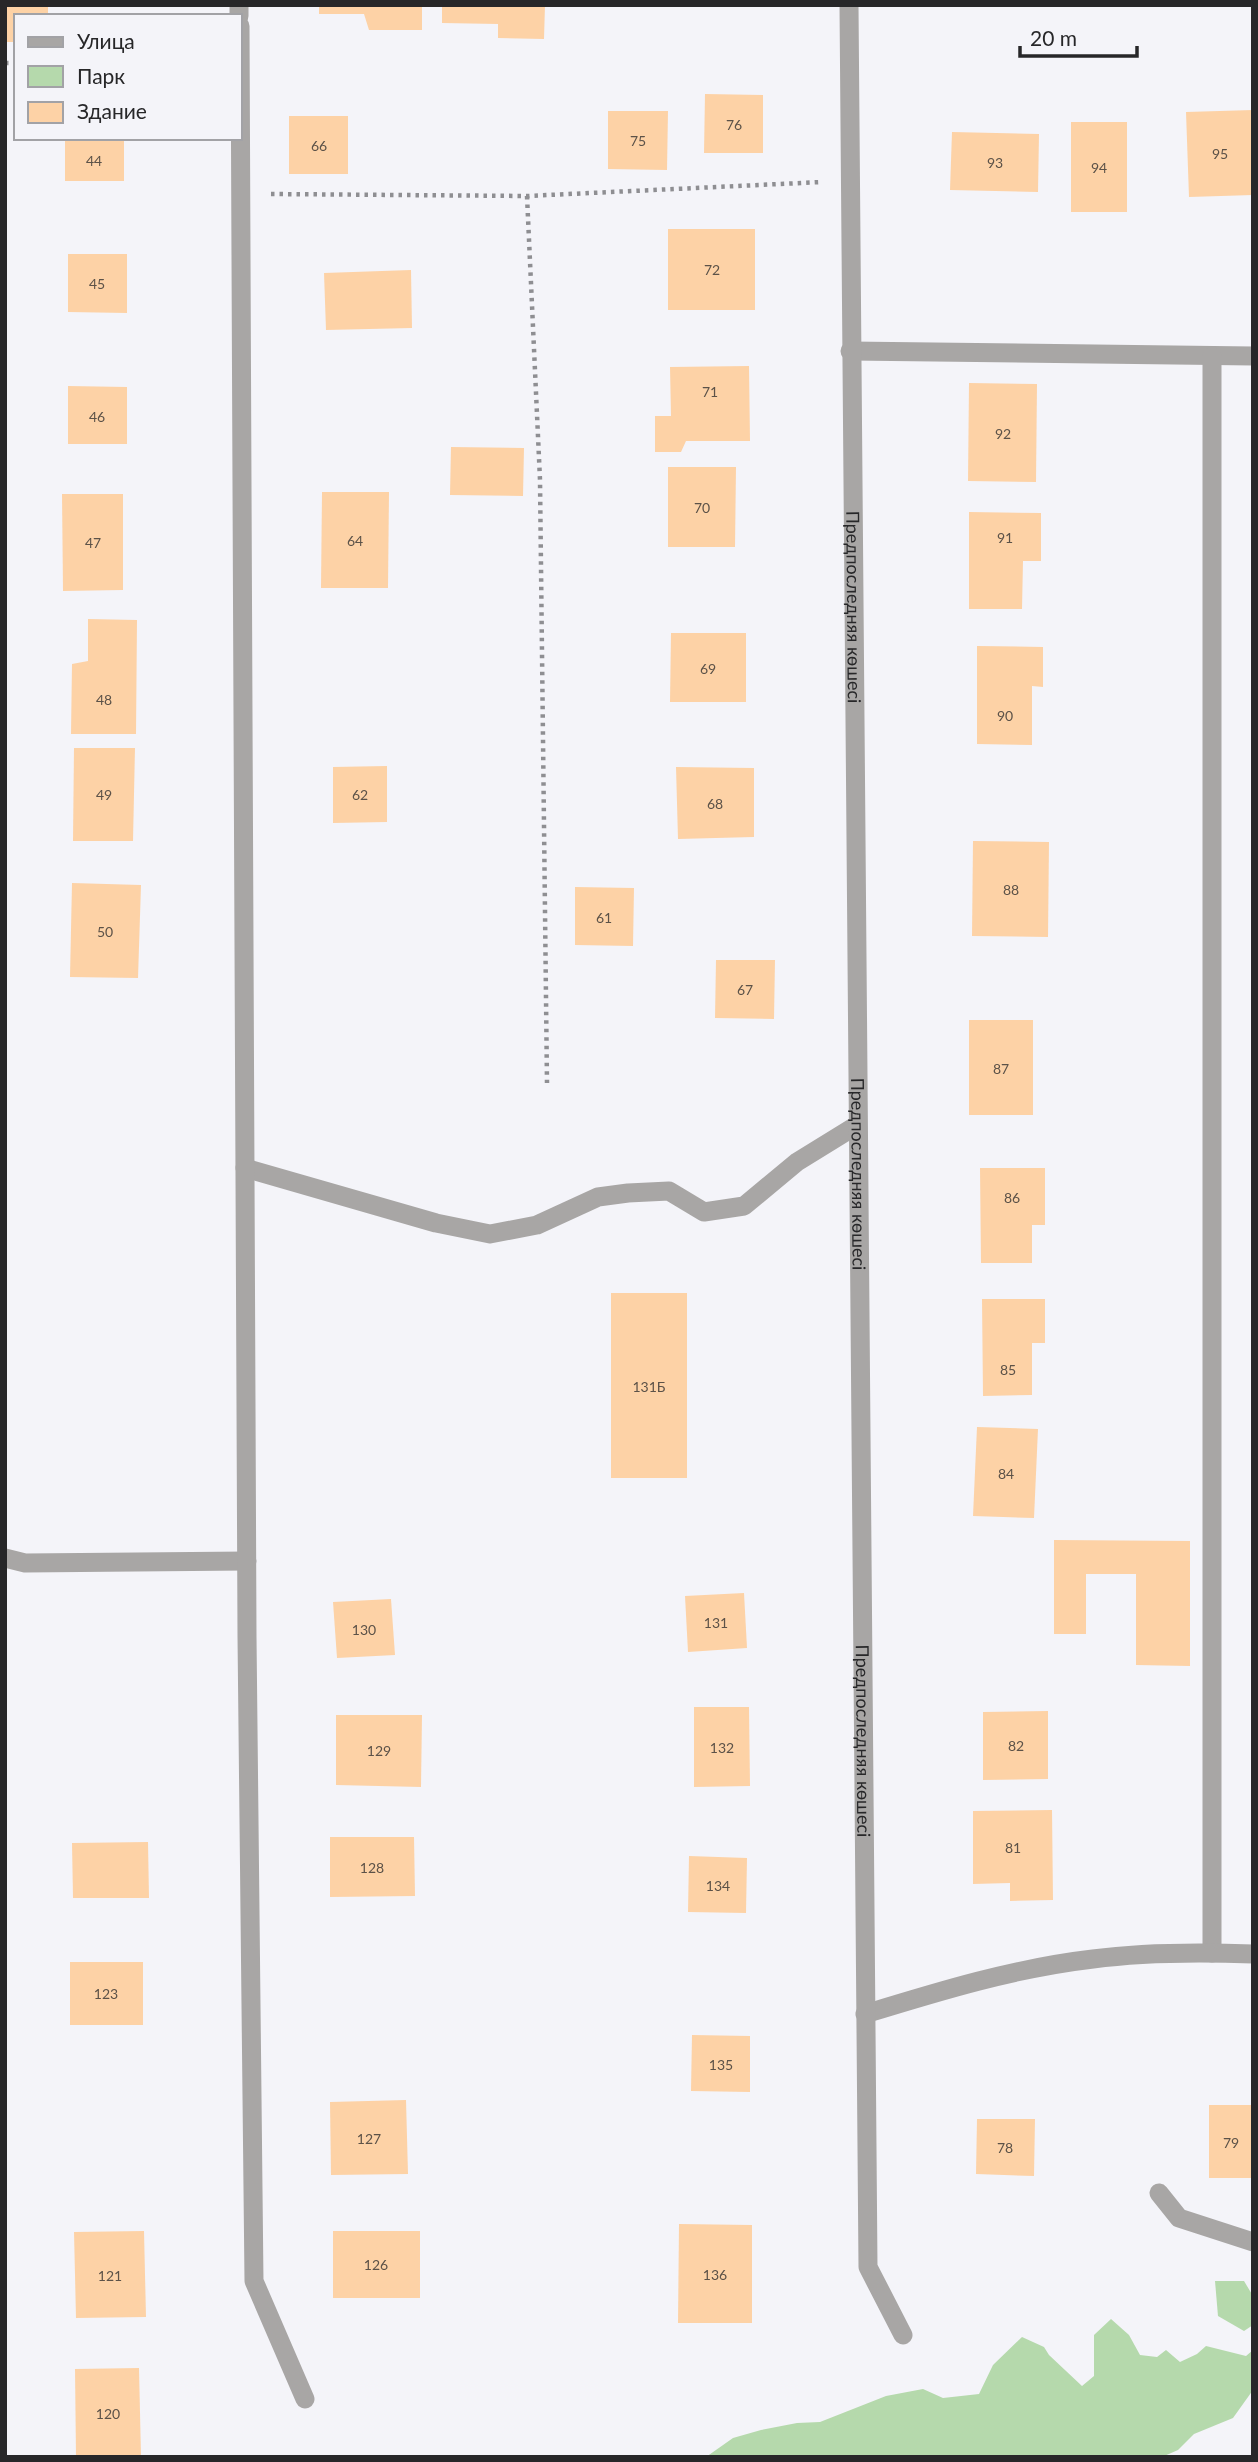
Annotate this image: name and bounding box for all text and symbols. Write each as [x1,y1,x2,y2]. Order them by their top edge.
legend [14,14,242,140]
scale bar [1020,14,1137,58]
text: 20 m [1030,25,1077,50]
text: Улица [77,28,135,53]
text: Парк [77,63,125,88]
text: Здание [77,98,147,123]
house number: 76 [726,116,742,133]
house number: 75 [630,132,646,149]
house number: 66 [311,137,327,154]
house number: 95 [1212,145,1228,162]
house number: 44 [86,152,102,169]
house number: 93 [987,154,1003,171]
house number: 94 [1091,159,1107,176]
house number: 72 [704,261,720,278]
house number: 45 [89,275,105,292]
house number: 71 [702,383,718,400]
house number: 46 [89,408,105,425]
house number: 92 [995,425,1011,442]
house number: 70 [694,499,710,516]
street label: Предпоследняя көшесі [842,510,866,703]
house number: 91 [997,529,1013,546]
house number: 64 [347,532,363,549]
house number: 47 [85,534,101,551]
house number: 69 [700,660,716,677]
house number: 48 [96,691,112,708]
house number: 90 [997,707,1013,724]
house number: 49 [96,786,112,803]
house number: 62 [352,786,368,803]
house number: 68 [707,795,723,812]
house number: 88 [1003,881,1019,898]
house number: 61 [596,909,612,926]
house number: 50 [97,923,113,940]
house number: 67 [737,981,753,998]
house number: 87 [993,1060,1009,1077]
street label: Предпоследняя көшесі [847,1077,871,1270]
house number: 86 [1004,1189,1020,1206]
house number: 85 [1000,1361,1016,1378]
house number: 131Б [632,1378,666,1395]
house number: 84 [998,1465,1014,1482]
house number: 131 [704,1614,728,1631]
house number: 130 [352,1621,376,1638]
street label: Предпоследняя көшесі [852,1644,875,1837]
house number: 82 [1008,1737,1024,1754]
house number: 132 [710,1739,734,1756]
house number: 129 [367,1742,391,1759]
house number: 81 [1005,1839,1021,1856]
house number: 128 [360,1859,384,1876]
house number: 134 [706,1877,730,1894]
house number: 123 [94,1985,118,2002]
house number: 135 [709,2056,733,2073]
house number: 127 [357,2130,381,2147]
house number: 79 [1223,2134,1239,2151]
house number: 78 [997,2139,1013,2156]
house number: 126 [364,2256,388,2273]
house number: 136 [703,2266,727,2283]
house number: 121 [98,2267,122,2284]
house number: 120 [96,2405,120,2422]

